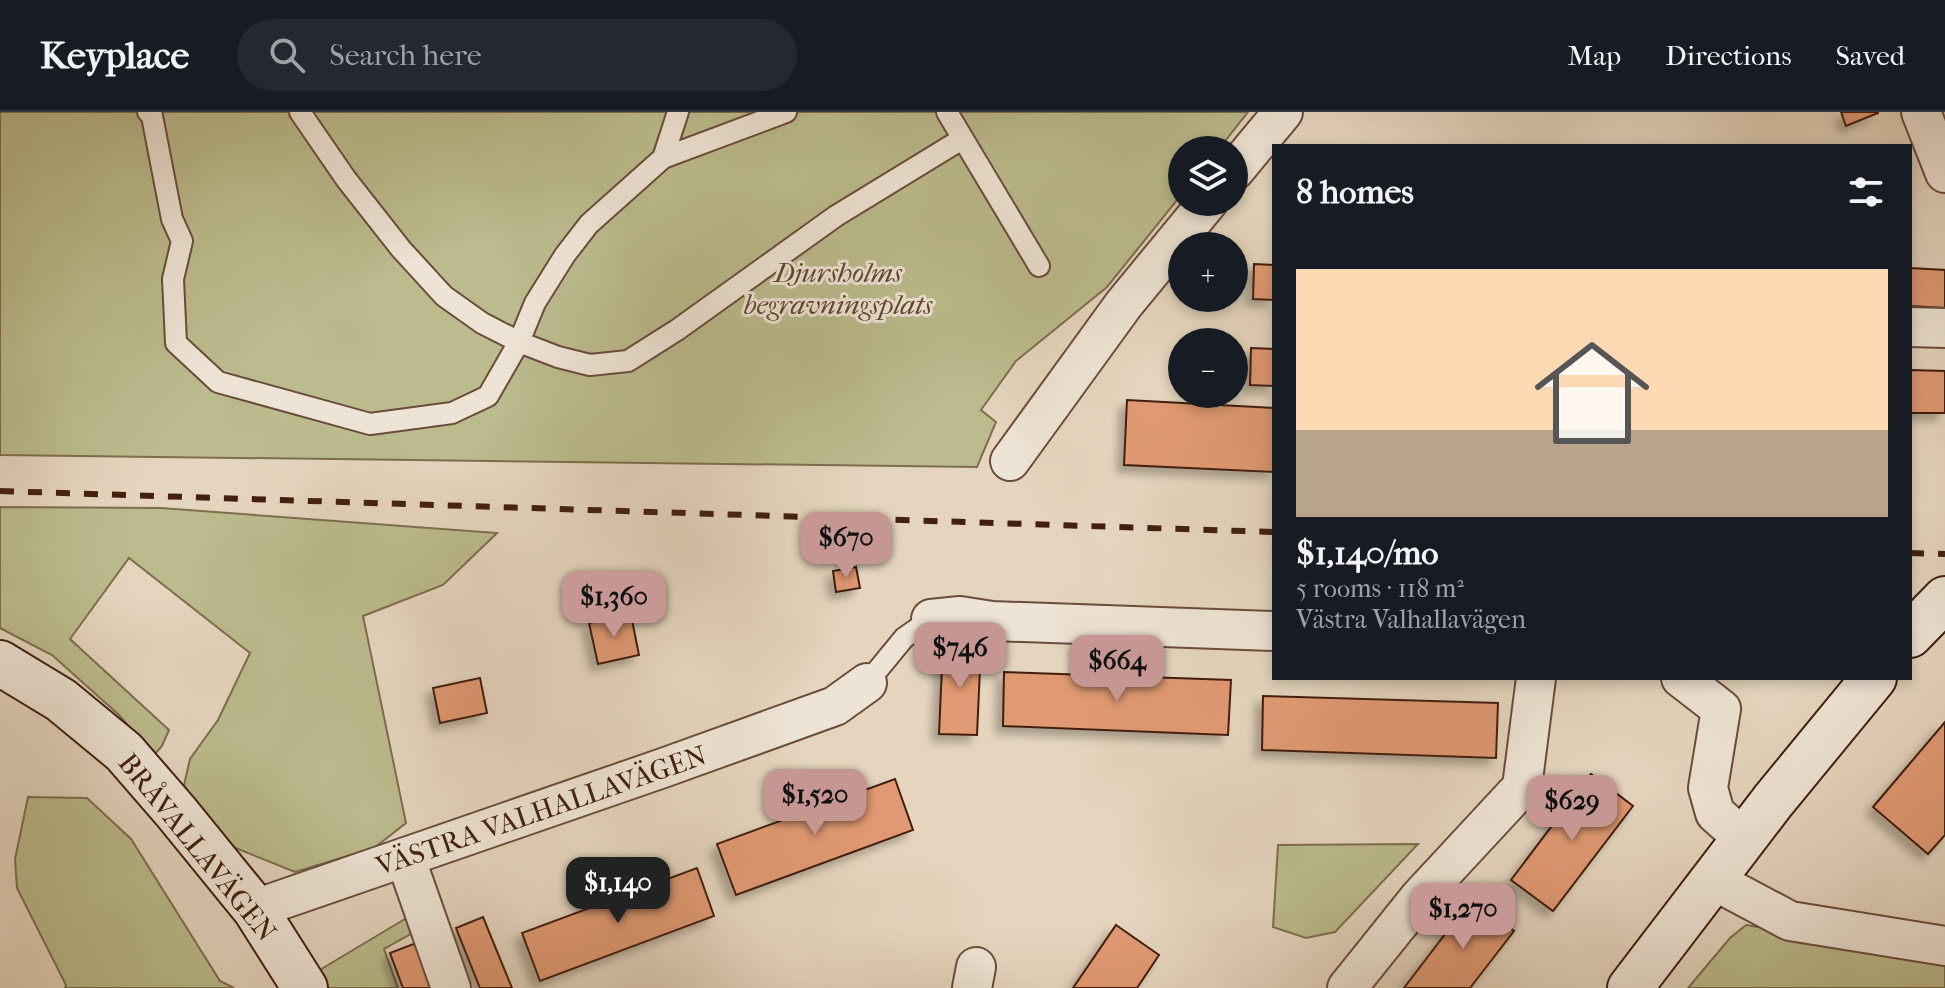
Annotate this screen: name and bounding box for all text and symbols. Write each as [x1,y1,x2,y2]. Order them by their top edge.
search box [237,19,797,91]
text: Keyplace [40,33,189,78]
icon: search [265,33,309,77]
text: Search here [329,38,482,73]
text: Map [1568,39,1621,72]
text: Directions [1665,39,1792,72]
text: Saved [1836,39,1905,72]
map controls [1168,136,1248,408]
button: layers [1168,136,1248,216]
icon: filters [1844,170,1888,214]
text: 8 homes [1296,172,1414,212]
button: + [1168,232,1248,312]
park label: Djursholms begravningsplats [744,256,934,321]
icon: home [1520,321,1664,465]
button: − [1168,328,1248,408]
pin: $670 [799,512,893,580]
text: $670 [818,522,874,553]
text: $1,140/mo [1296,533,1439,573]
pin: $1,360 [549,571,679,639]
text: 5 rooms · 118 m² [1296,573,1464,604]
text: $1,360 [580,581,648,612]
text: Västra Valhallavägen [1296,604,1526,635]
pin: $746 [913,622,1007,690]
text: $746 [932,632,988,663]
pin: $664 [1070,635,1164,703]
text: $664 [1088,645,1146,676]
street label: VÄSTRA VALHALLAVÄGEN [371,738,711,883]
street label: BRÅVALLAVÄGEN [112,747,284,948]
pin: $1,520 [750,769,880,837]
pin: $629 [1525,775,1619,843]
text: $1,520 [782,779,848,810]
text: $629 [1544,785,1600,816]
pin: $1,140 [553,857,683,925]
text: $1,140 [584,867,652,898]
pin: $1,270 [1398,883,1528,951]
text: $1,270 [1428,893,1498,924]

